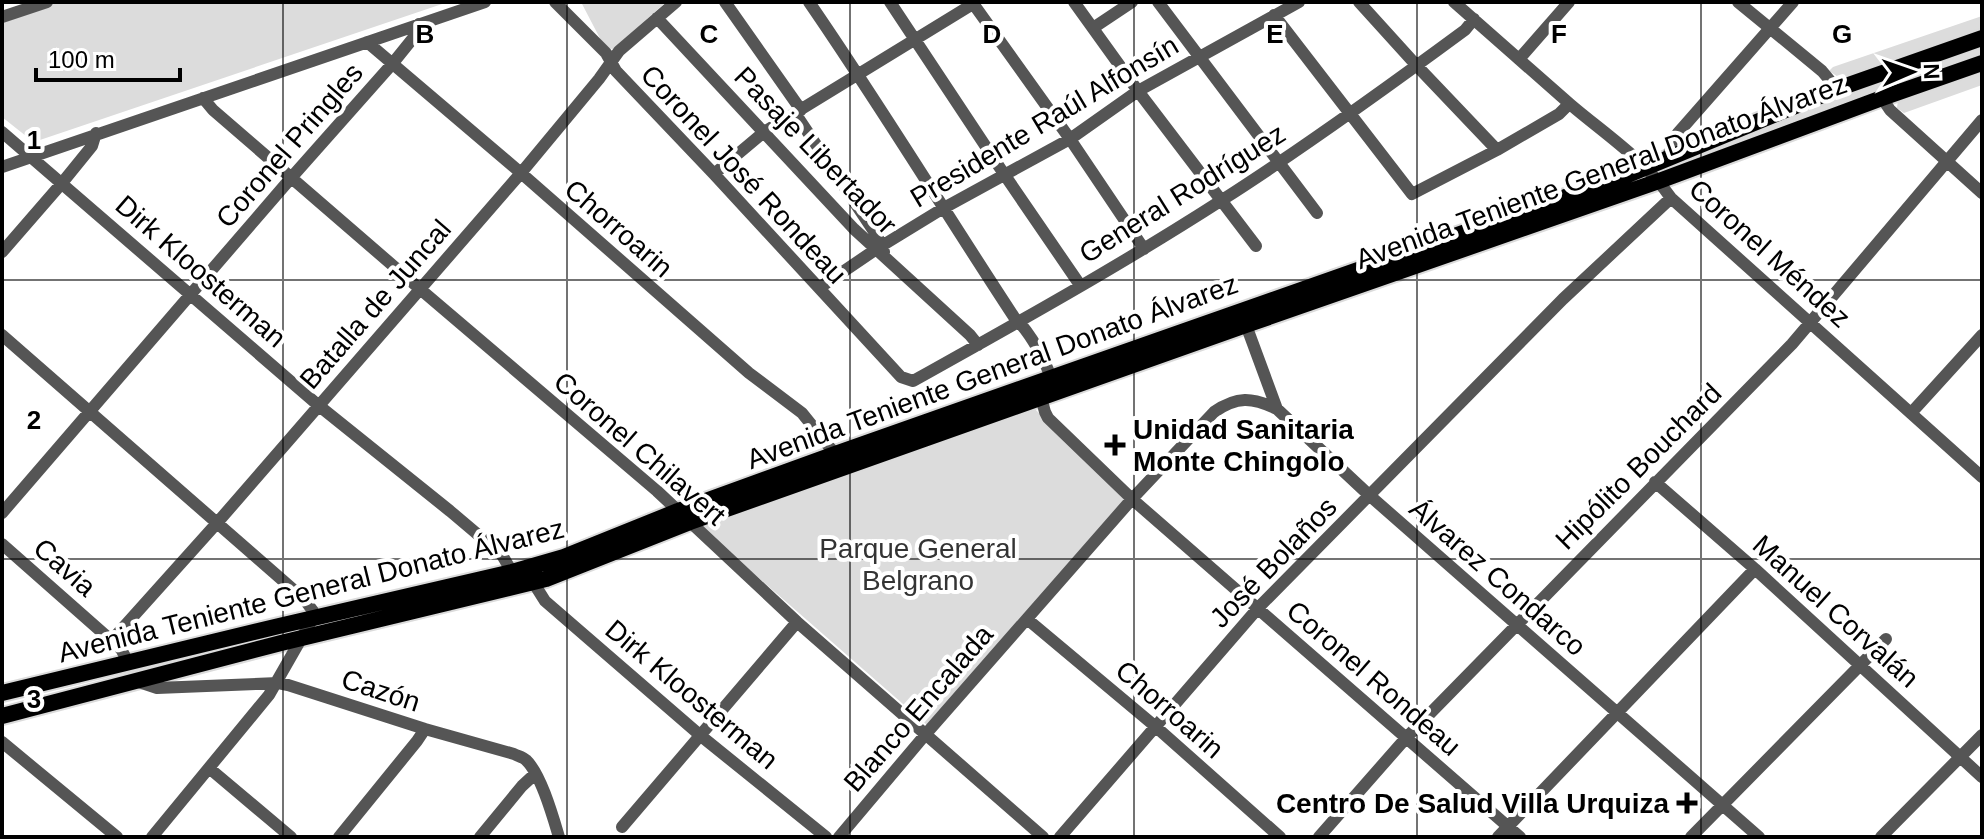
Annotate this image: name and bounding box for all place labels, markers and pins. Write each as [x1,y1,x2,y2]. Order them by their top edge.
place label: Unidad Sanitaria Monte Chingolo [1133,414,1354,477]
marker: Unidad Sanitaria Monte Chingolo [1104,434,1126,456]
place label: Centro De Salud Villa Urquiza [1276,788,1669,819]
marker: Centro De Salud Villa Urquiza [1676,792,1698,814]

